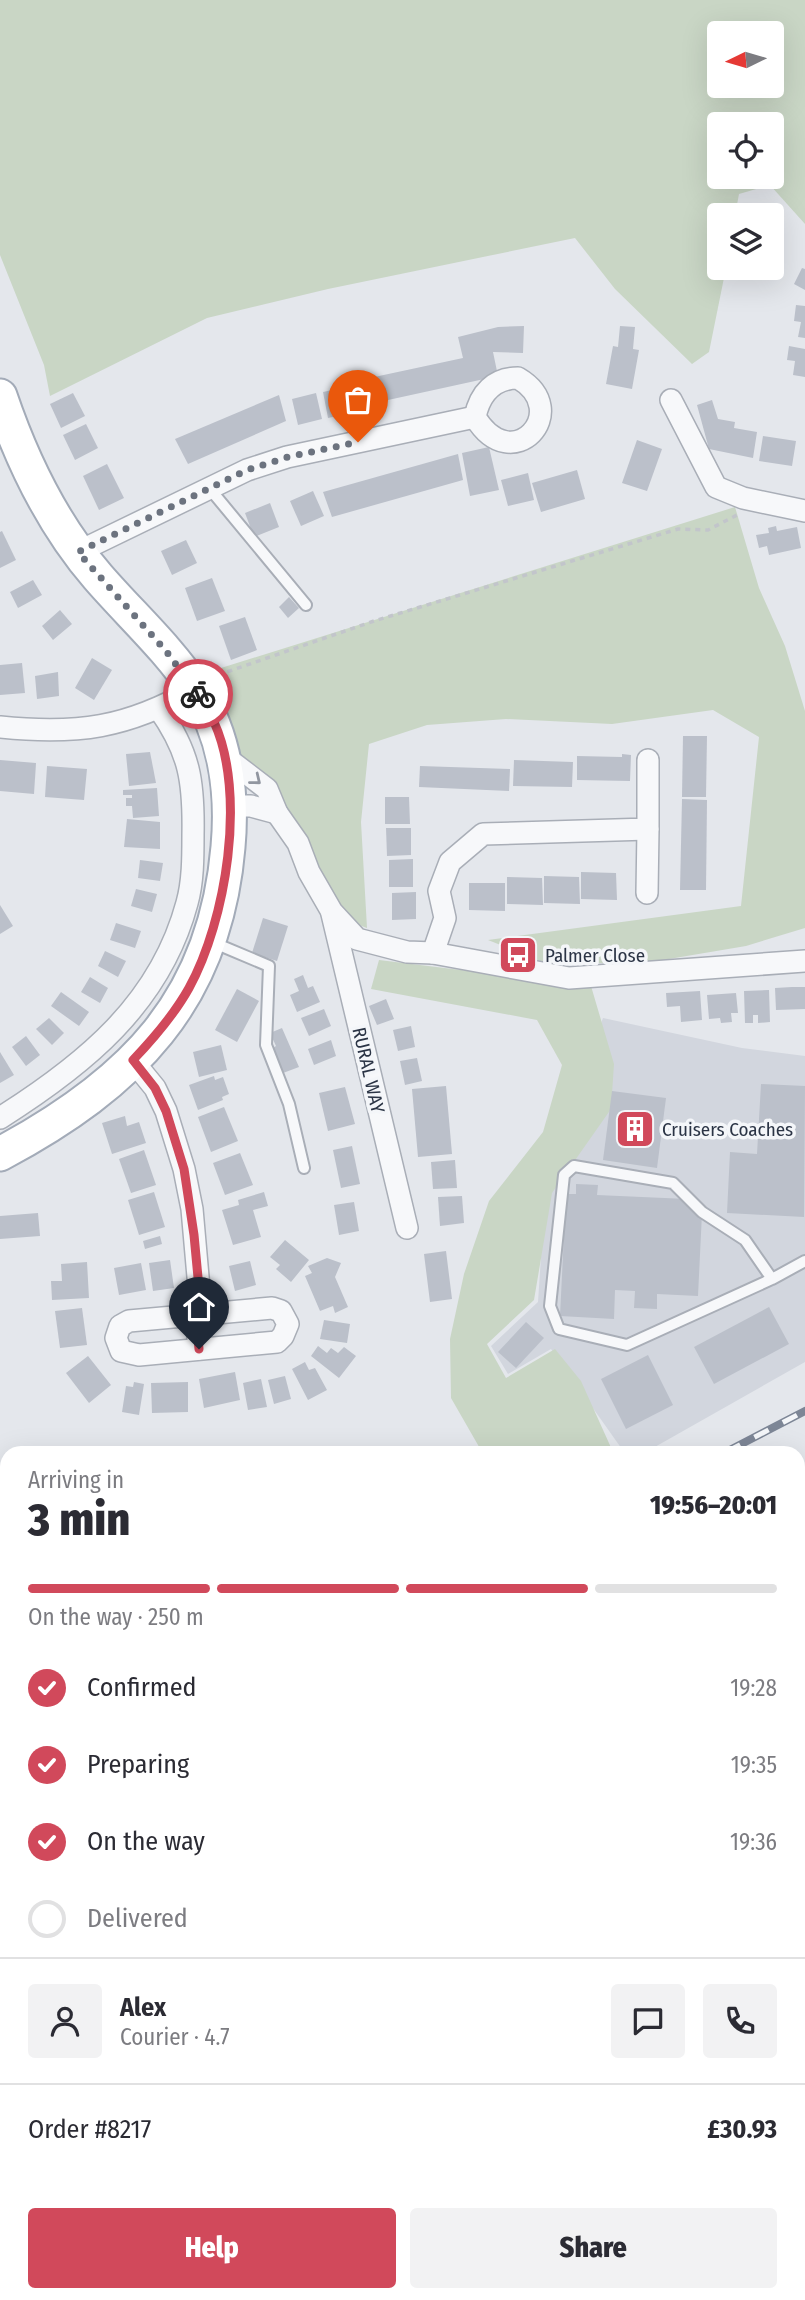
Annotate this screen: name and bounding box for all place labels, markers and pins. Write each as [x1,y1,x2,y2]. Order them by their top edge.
pin [328,370,388,442]
bus stop icon: Palmer Close [497,934,539,976]
place label: Palmer Close [545,944,645,967]
building icon: Cruisers Coaches [614,1108,656,1150]
place label: Cruisers Coaches [662,1118,793,1141]
pin [169,1277,229,1349]

